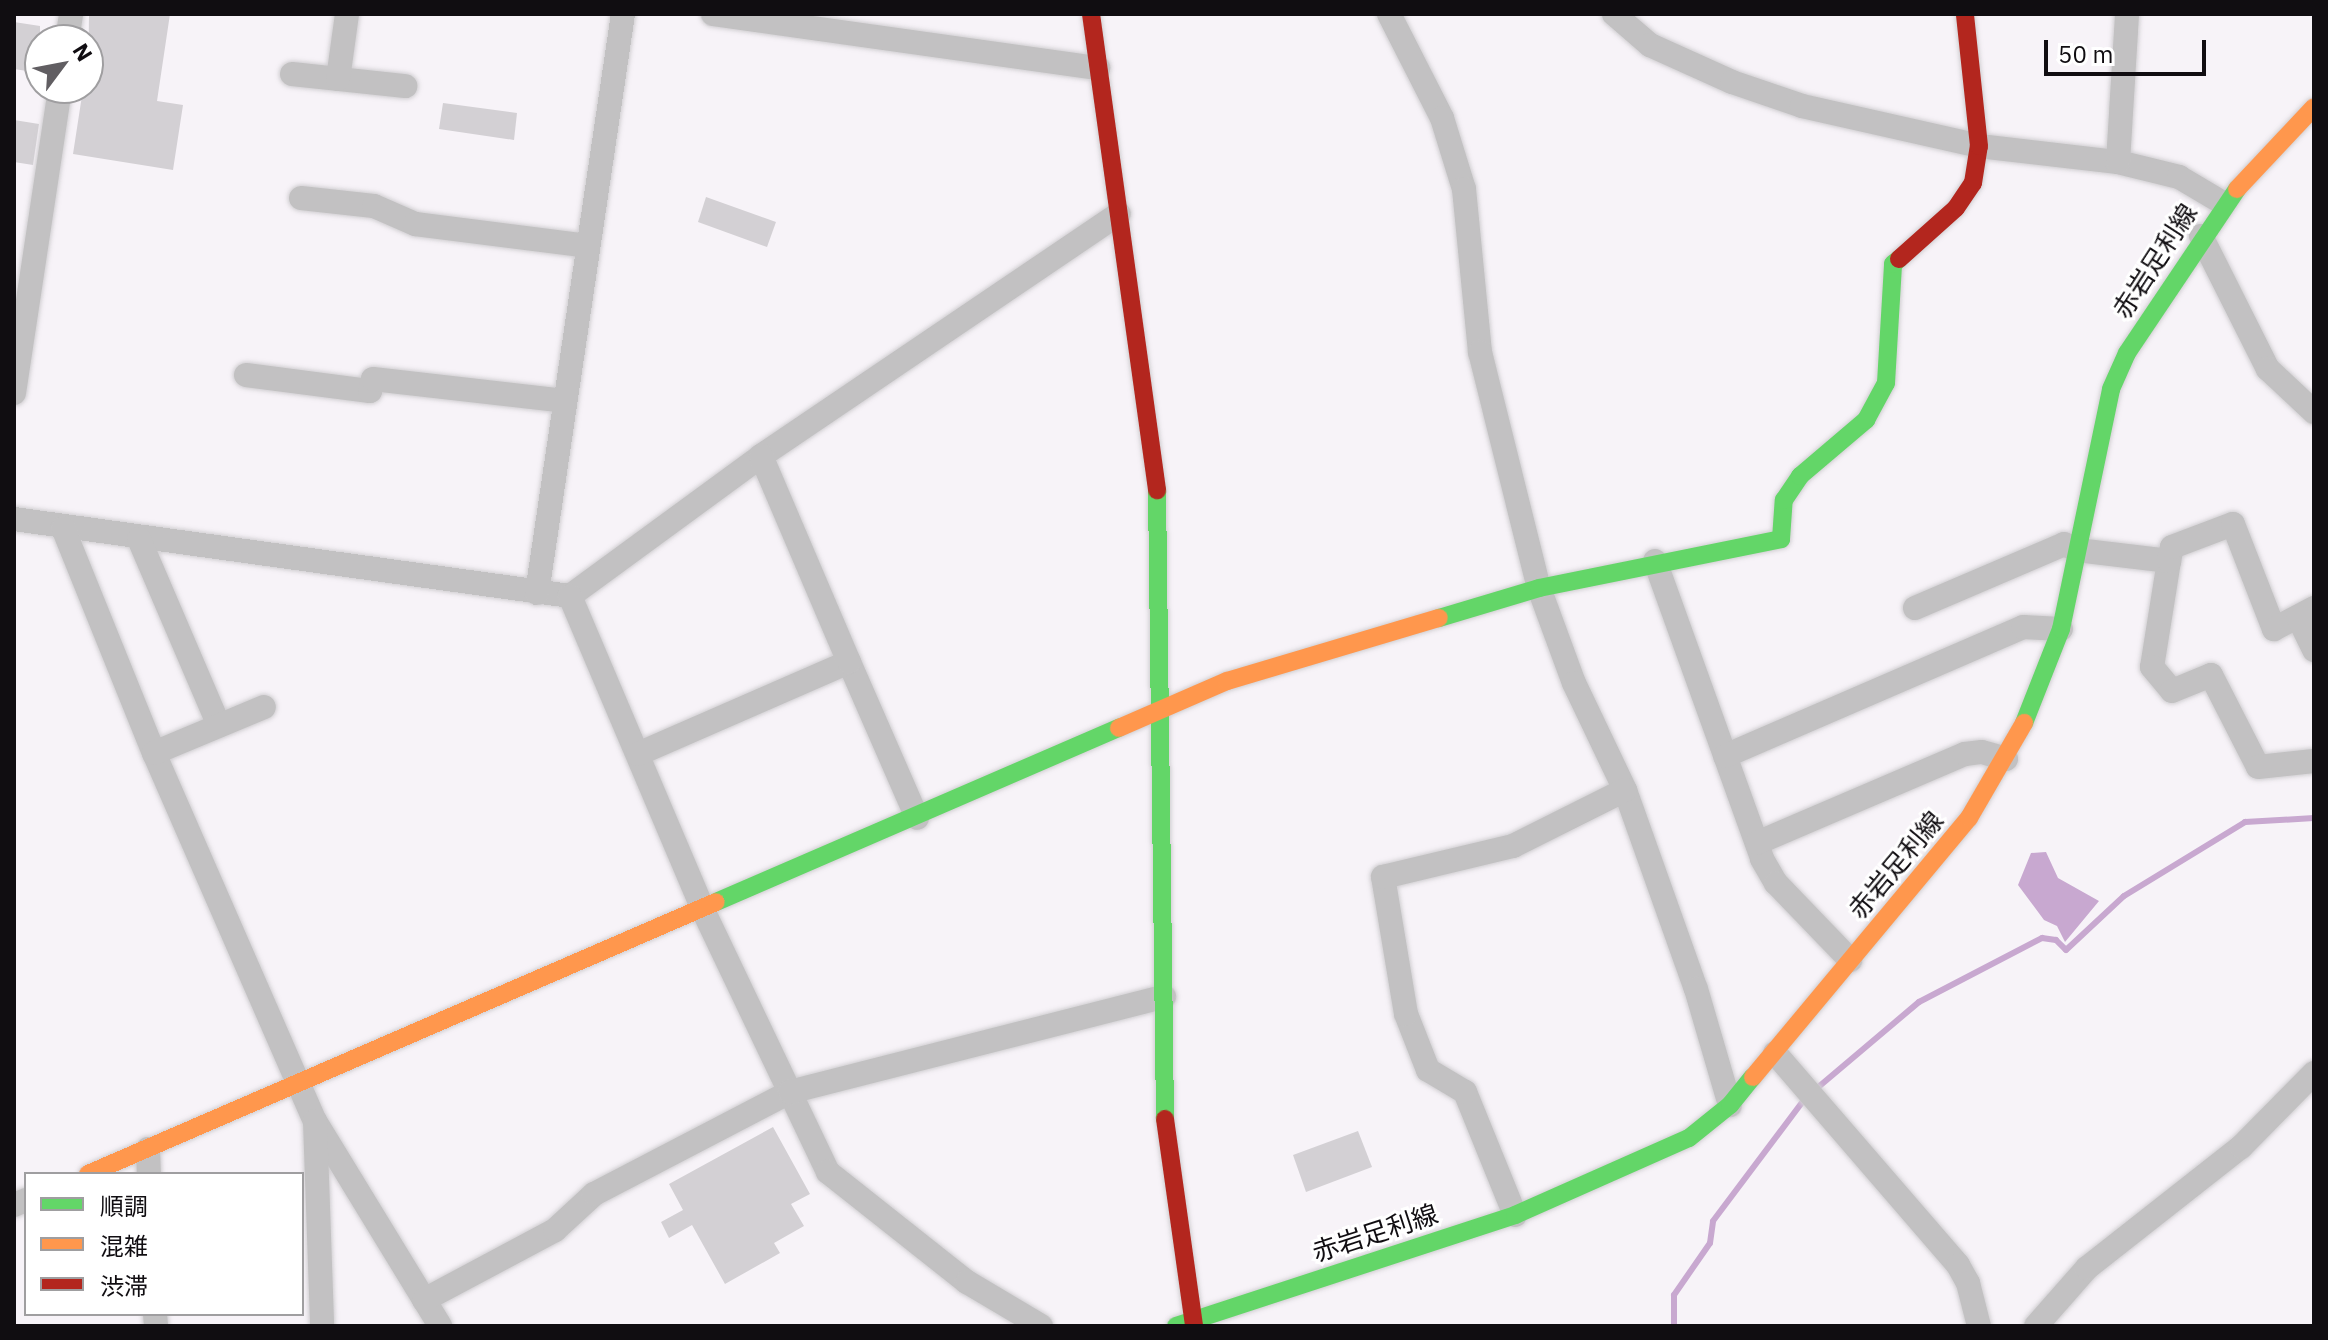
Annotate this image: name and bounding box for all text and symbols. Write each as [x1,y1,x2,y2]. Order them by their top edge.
north arrow [24,24,104,104]
scale bar [2048,24,2210,74]
text: N [67,38,100,67]
text: 50 m [2058,38,2113,70]
street label: 赤岩足利線 [2107,198,2203,324]
street label: 赤岩足利線 [1842,805,1950,925]
legend [24,1172,304,1316]
text: 順調 [100,1190,148,1222]
street label: 赤岩足利線 [1308,1198,1442,1268]
text: 混雑 [100,1230,148,1262]
text: 渋滞 [100,1270,148,1302]

